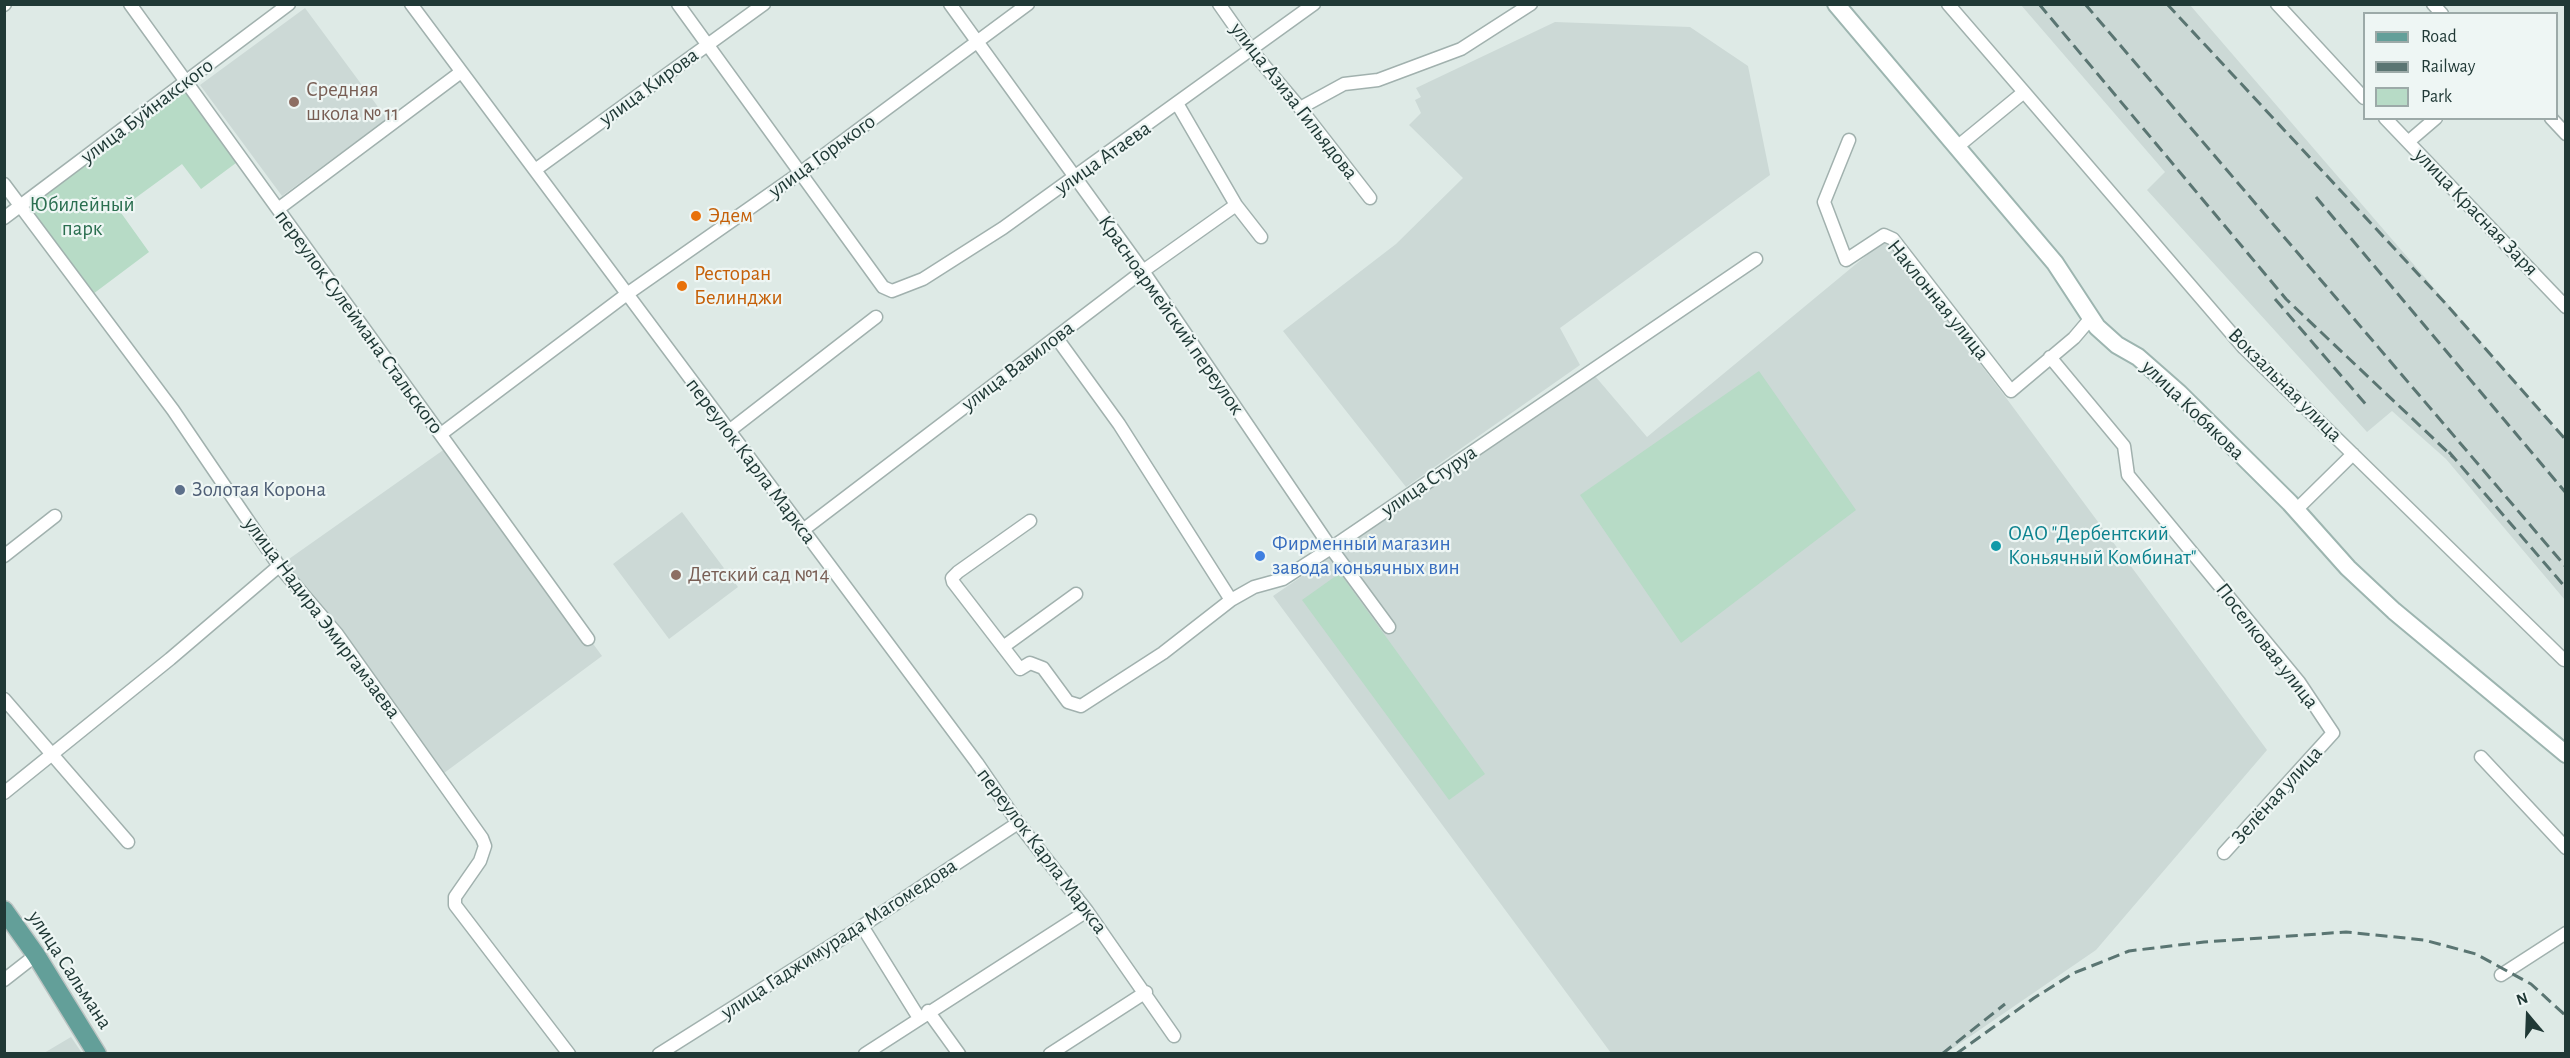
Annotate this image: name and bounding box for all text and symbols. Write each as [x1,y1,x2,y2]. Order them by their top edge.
legend [2363,12,2558,120]
street label: улица Азиза Гильядова [1225,17,1363,185]
text: Road [2421,28,2457,46]
street label: улица Кирова [594,43,704,131]
street label: улица Буйнакского [76,53,218,169]
text: Railway [2421,58,2475,76]
place label: Средняя школа № 11 [306,77,399,127]
text: Park [2421,88,2452,106]
marker: Средняя школа № 11 [287,95,301,109]
street label: улица Горького [764,109,880,203]
street label: улица Атаева [1050,116,1156,200]
street label: улица Красная Заря [2409,143,2543,281]
park label: Юбилейный парк [29,192,135,242]
place label: Эдем [708,203,753,229]
street label: переулок Сулеймана Стальского [269,205,449,439]
marker: Эдем [689,209,703,223]
street label: Красноармейский переулок [1092,210,1250,420]
street label: Наклонная улица [1882,234,1994,366]
place label: Ресторан Белинджи [694,261,783,311]
marker: Ресторан Белинджи [675,279,689,293]
street label: улица Вавилова [957,315,1079,417]
street label: Вокзальная улица [2223,323,2347,447]
street label: улица Кобякова [2136,355,2250,465]
street label: переулок Карла Маркса [680,373,822,549]
street label: улица Стуруа [1376,440,1482,522]
place label: Золотая Корона [192,477,326,503]
marker: Золотая Корона [173,483,187,497]
street label: улица Надира Эмиргамзаева [238,512,406,724]
place label: ОАО "Дербентский Коньячный Комбинат" [2008,521,2197,571]
place label: Фирменный магазин завода коньячных вин [1272,531,1460,581]
marker: ОАО "Дербентский Коньячный Комбинат" [1989,539,2003,553]
marker: Фирменный магазин завода коньячных вин [1253,549,1267,563]
place label: Детский сад №14 [688,562,830,588]
marker: Детский сад №14 [669,568,683,582]
street label: Поселковая улица [2210,578,2324,714]
street label: Зелёная улица [2226,741,2328,849]
street label: переулок Карла Маркса [971,763,1113,939]
street label: улица Гаджимурада Магомедова [716,853,962,1025]
street label: улица Сальмана [22,906,118,1034]
north arrow [2498,986,2558,1046]
text: N [2514,990,2530,1008]

